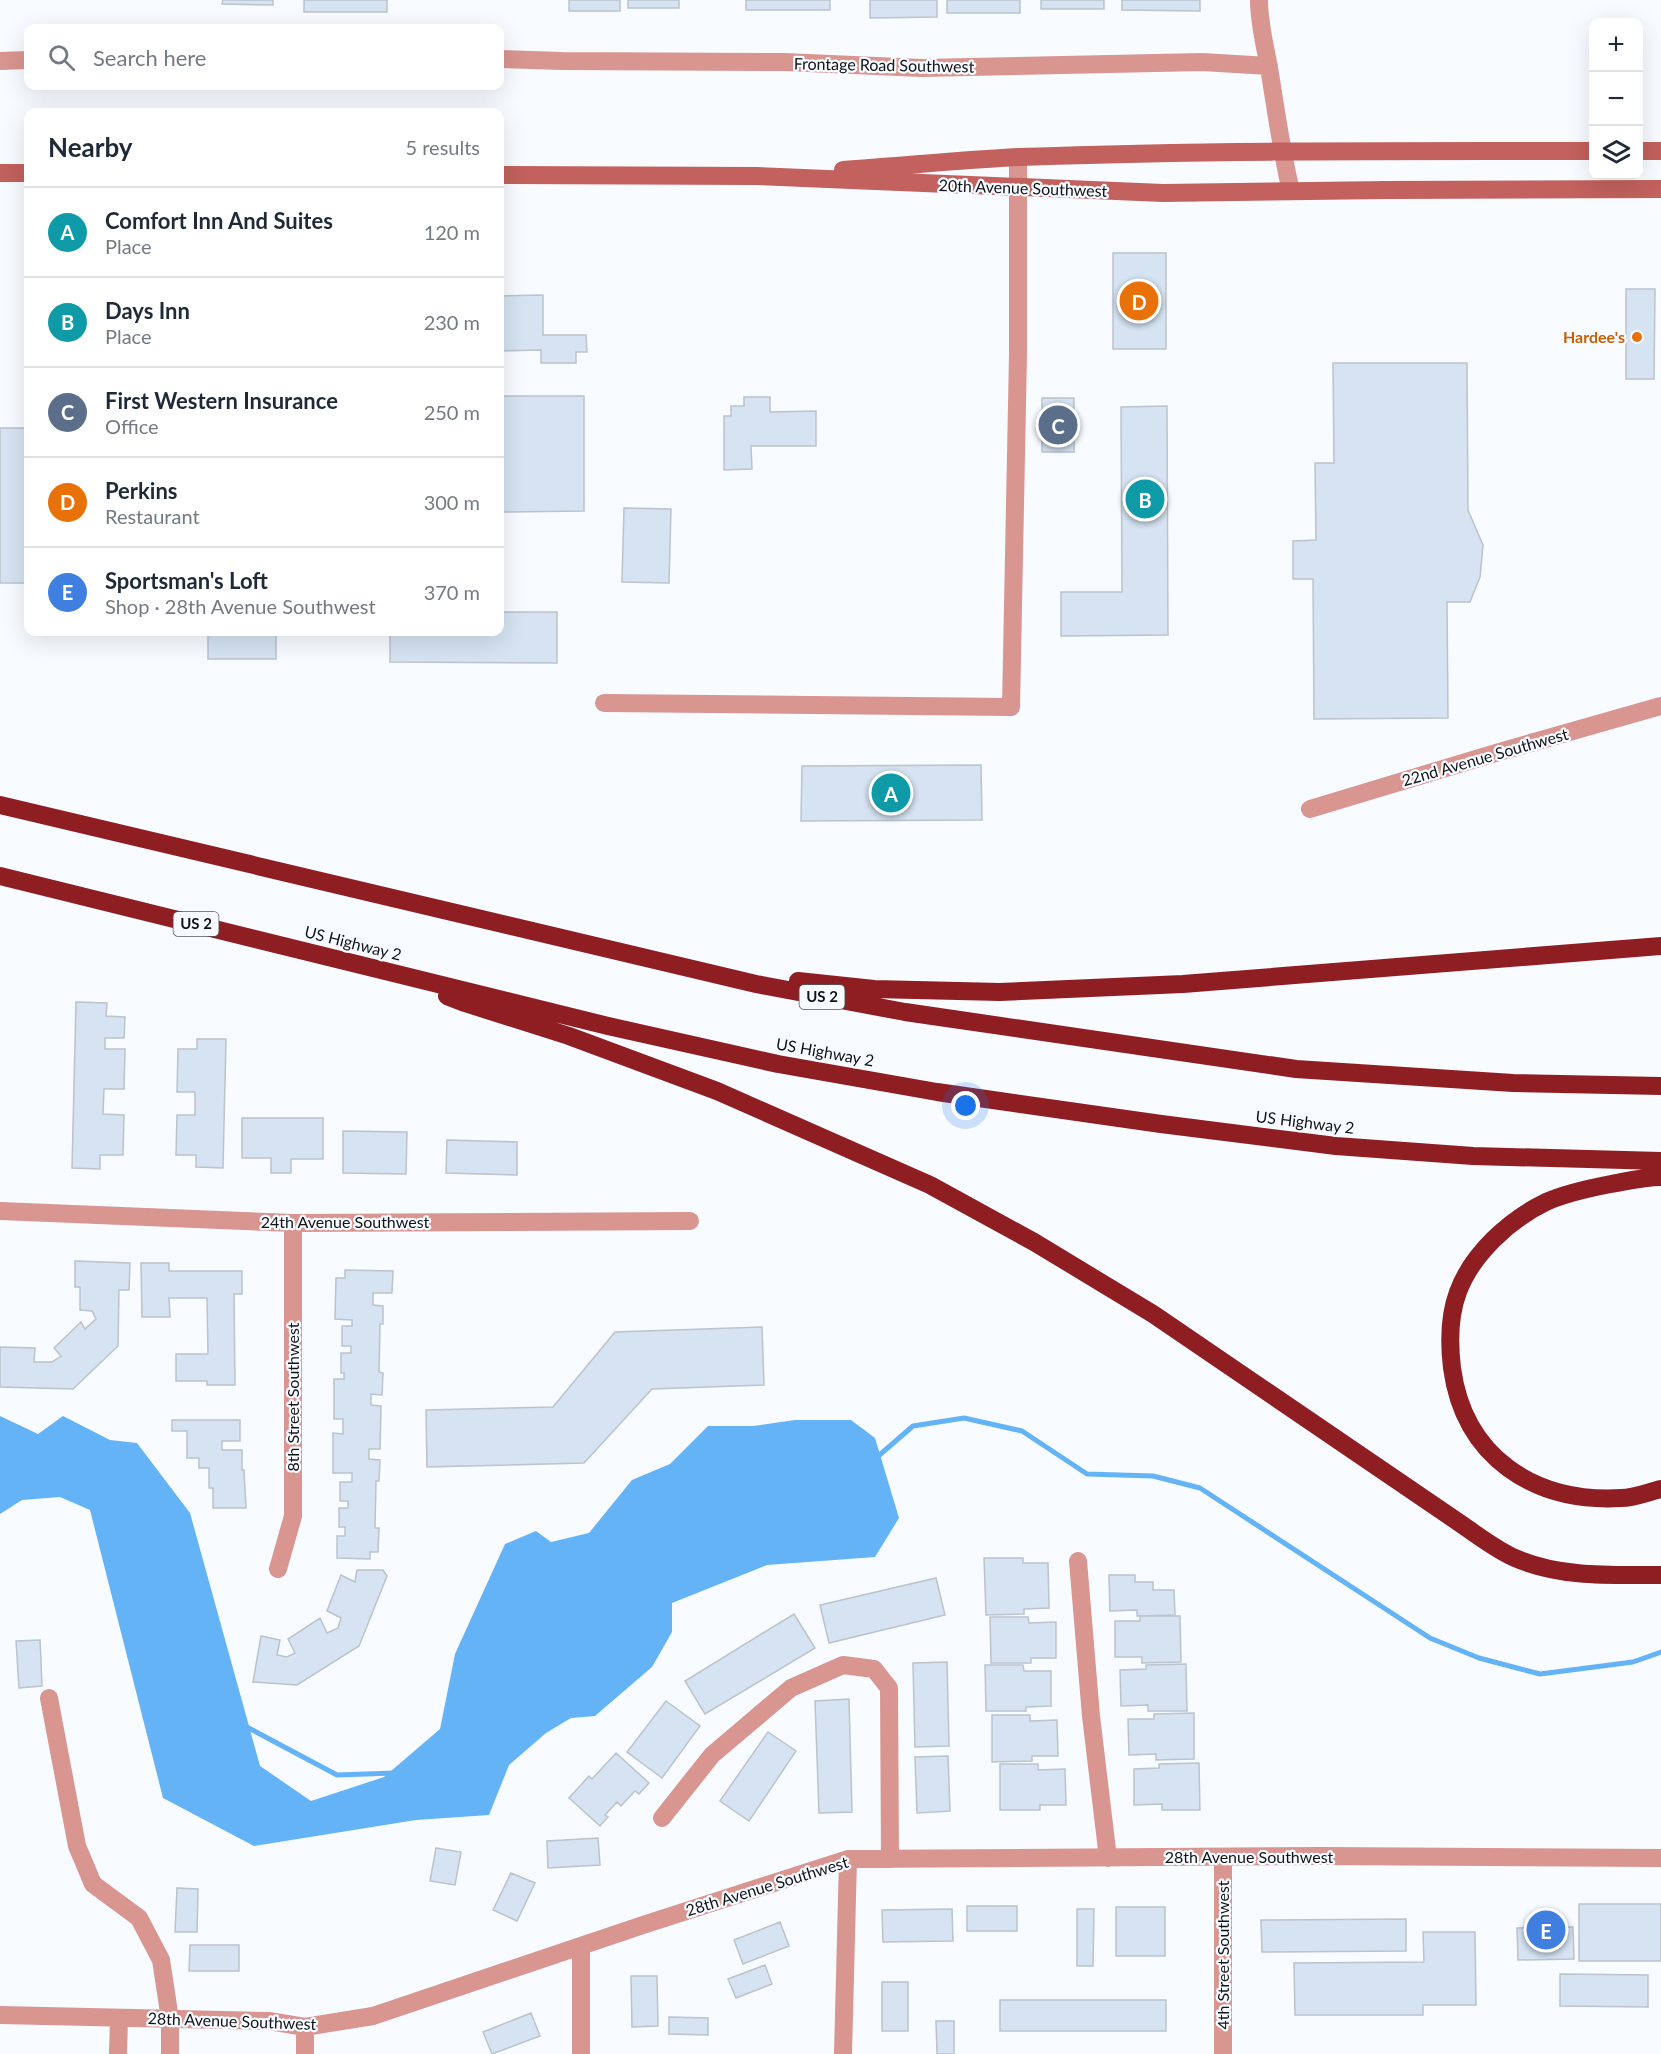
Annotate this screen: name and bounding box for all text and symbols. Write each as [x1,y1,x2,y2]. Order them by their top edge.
map controls [1589,18,1643,180]
button: + [1589,18,1643,72]
search box [24,24,504,90]
icon: search [45,41,78,74]
text: Search here [93,44,206,71]
street label: Frontage Road Southwest [794,53,975,76]
button: − [1589,72,1643,126]
button: layers [1589,126,1643,180]
text: Nearby [48,131,133,163]
text: 5 results [405,135,480,159]
street label: 20th Avenue Southwest [938,175,1108,200]
text: Comfort Inn And Suites [105,207,333,234]
text: A [61,220,74,244]
text: 120 m [424,220,480,244]
text: Place [105,234,152,258]
pin: D [1120,278,1158,324]
text: Days Inn [105,297,190,324]
text: B [61,310,74,334]
text: 230 m [424,310,480,334]
text: Place [105,324,152,348]
place label: Hardee's [1563,327,1625,346]
marker: Hardee's [1630,330,1644,344]
text: First Western Insurance [105,387,338,414]
text: C [61,400,74,424]
text: 250 m [424,400,480,424]
pin: C [1038,402,1078,448]
text: Office [105,414,159,438]
pin: B [1126,476,1164,522]
text: Perkins [105,477,177,504]
text: D [60,490,75,514]
text: 300 m [424,490,480,514]
text: Restaurant [105,504,200,528]
text: Sportsman's Loft [105,567,268,594]
text: E [62,580,73,604]
text: 370 m [424,580,480,604]
text: Shop · 28th Avenue Southwest [105,594,376,618]
street label: 22nd Avenue Southwest [1400,724,1570,789]
pin: A [872,770,910,816]
road number: US 2 [174,912,218,936]
street label: US Highway 2 [303,921,404,964]
road number: US 2 [800,985,844,1009]
street label: US Highway 2 [775,1034,876,1069]
your location [951,1091,980,1120]
street label: US Highway 2 [1255,1106,1355,1137]
street label: 24th Avenue Southwest [261,1212,430,1231]
street label: 8th Street Southwest [283,1322,302,1472]
street label: 28th Avenue Southwest [1165,1847,1334,1866]
street label: 28th Avenue Southwest [683,1852,851,1919]
street label: 4th Street Southwest [1213,1880,1232,2030]
pin: E [1526,1908,1566,1952]
street label: 28th Avenue Southwest [147,2008,317,2033]

